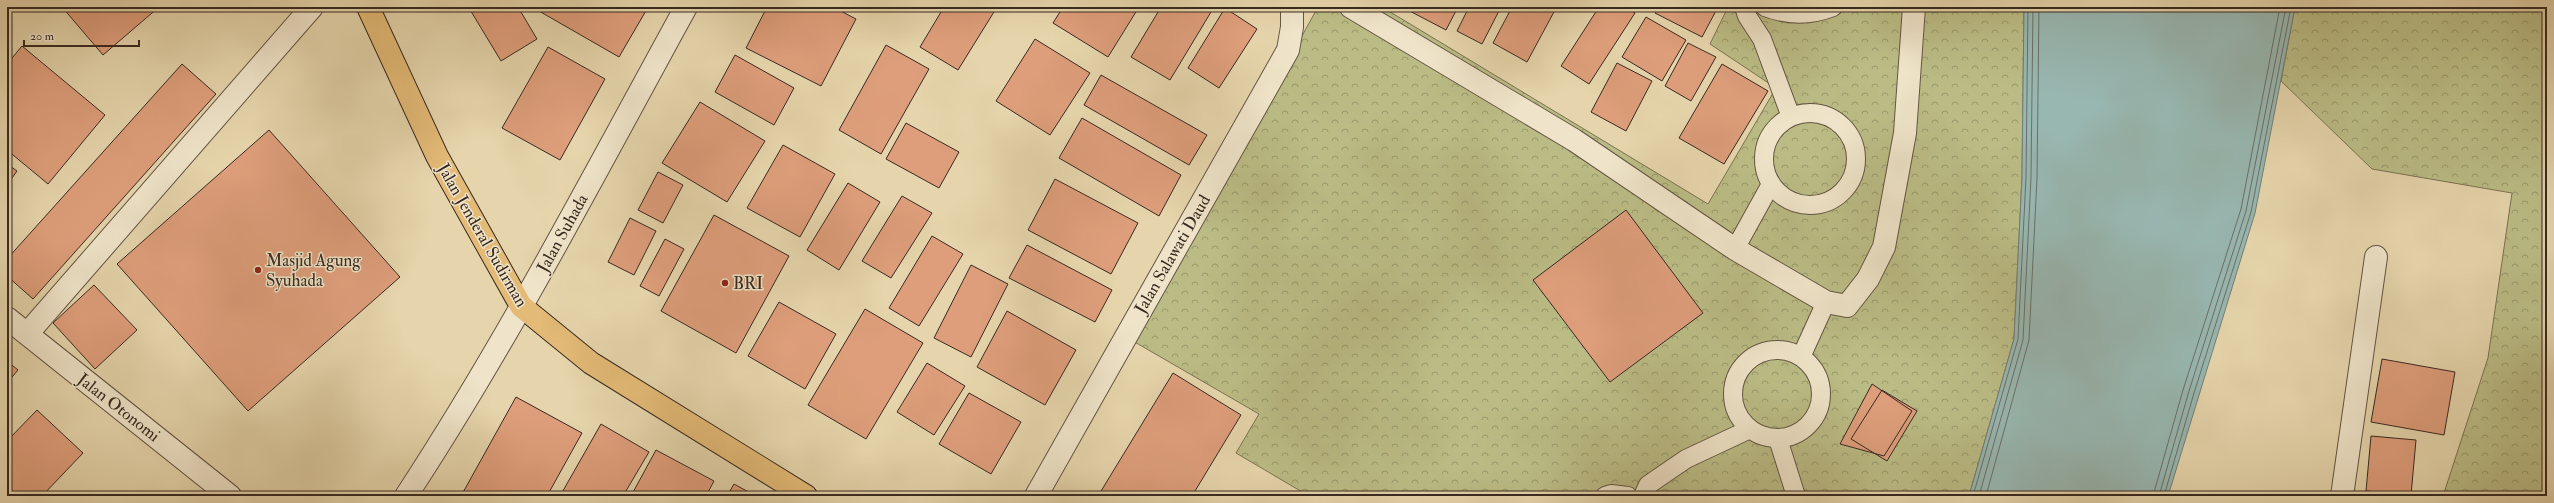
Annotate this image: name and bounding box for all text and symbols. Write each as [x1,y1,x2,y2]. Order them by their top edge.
scale bar [24,22,139,48]
text: 20 m [30,29,55,44]
street label: Jalan Jenderal Sudirman [431,159,532,312]
street label: Jalan Suhada [532,189,594,278]
street label: Jalan Salawati Daud [1129,190,1216,319]
place label: Masjid Agung Syuhada [266,250,361,292]
marker: Masjid Agung Syuhada [253,265,263,275]
place label: BRI [733,273,763,294]
marker: BRI [720,278,730,288]
street label: Jalan Otonomi [72,368,165,447]

